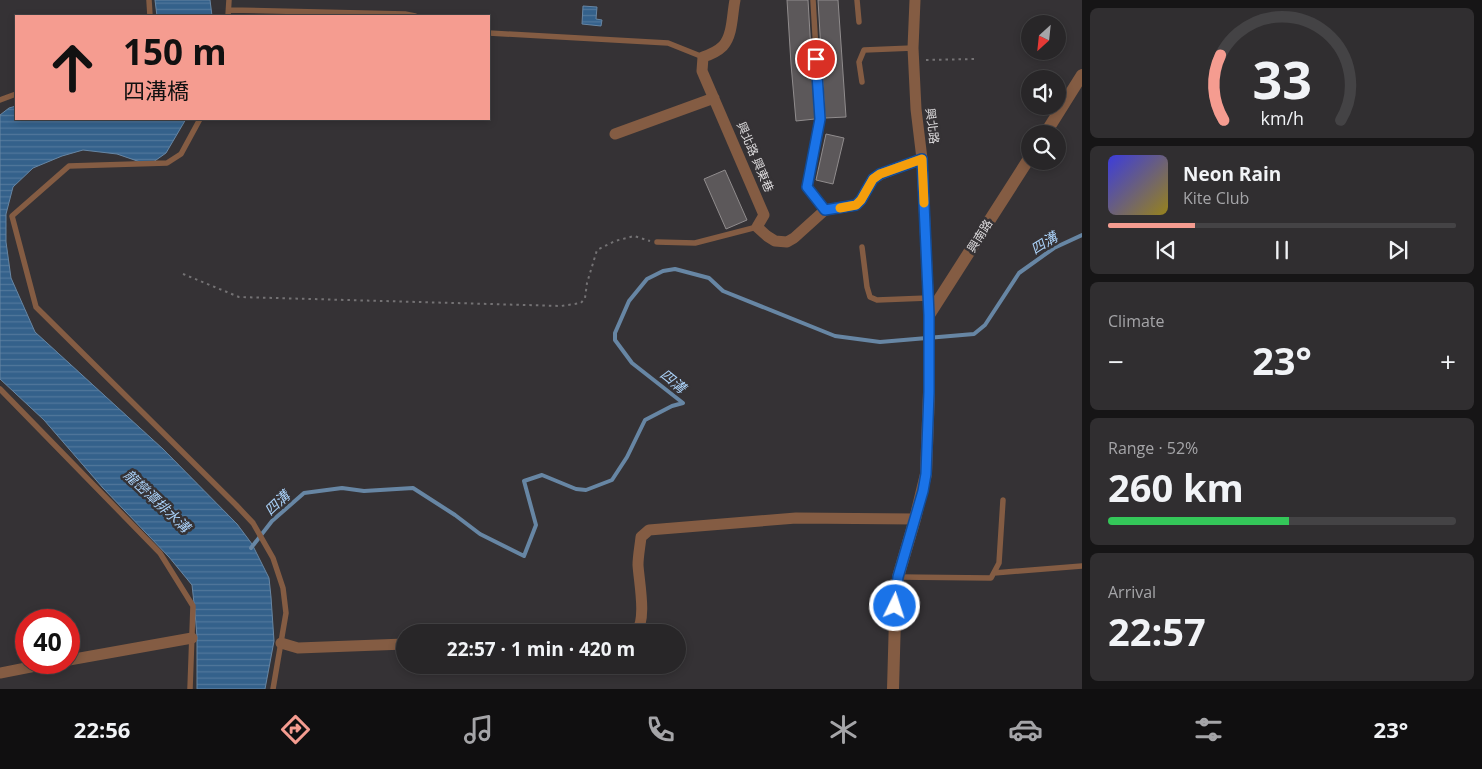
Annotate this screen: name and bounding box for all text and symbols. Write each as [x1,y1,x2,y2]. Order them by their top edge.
north arrow [1021,15,1066,60]
map controls [1021,15,1066,170]
text: 150 m [123,28,227,75]
icon: ahead [40,35,105,100]
pin [795,38,837,80]
text: 33 [1252,43,1312,114]
icon: arrive [802,45,830,73]
button: sound [1021,70,1066,115]
text: 四溝橋 [123,75,189,105]
text: km/h [1260,106,1304,130]
street label: 興北路 [922,107,943,145]
street label: 興北路 興東巷 [733,119,778,195]
button: search [1021,125,1066,170]
text: Neon Rain [1183,161,1281,187]
text: Kite Club [1183,187,1249,209]
street label: 興南路 [963,216,996,256]
water label: 四溝 [1027,226,1062,258]
icon: previous [1152,236,1180,264]
icon: pause [1268,236,1296,264]
icon: next [1384,236,1412,264]
text: Climate [1108,310,1165,332]
text: 23° [1252,334,1312,386]
text: − [1108,342,1124,380]
text: + [1440,342,1456,380]
water label: 四溝 [656,364,692,398]
text: Range · 52% [1108,437,1198,459]
text: 260 km [1108,461,1244,513]
water label: 龍巒潭排水溝 [120,465,196,538]
water label: 四溝 [260,485,295,519]
position arrow [868,579,920,631]
text: Arrival [1108,581,1156,603]
text: 22:57 [1108,605,1206,657]
speed limit sign: 40 [15,609,80,674]
text: 22:57 · 1 min · 420 m [447,636,635,662]
icon: directions [278,712,313,747]
icon: music [461,712,496,747]
icon: phone [643,712,678,747]
icon: climate [826,712,861,747]
icon: car [1008,712,1043,747]
icon: filters [1191,712,1226,747]
text: 22:56 [74,714,130,744]
text: 23° [1374,714,1408,744]

